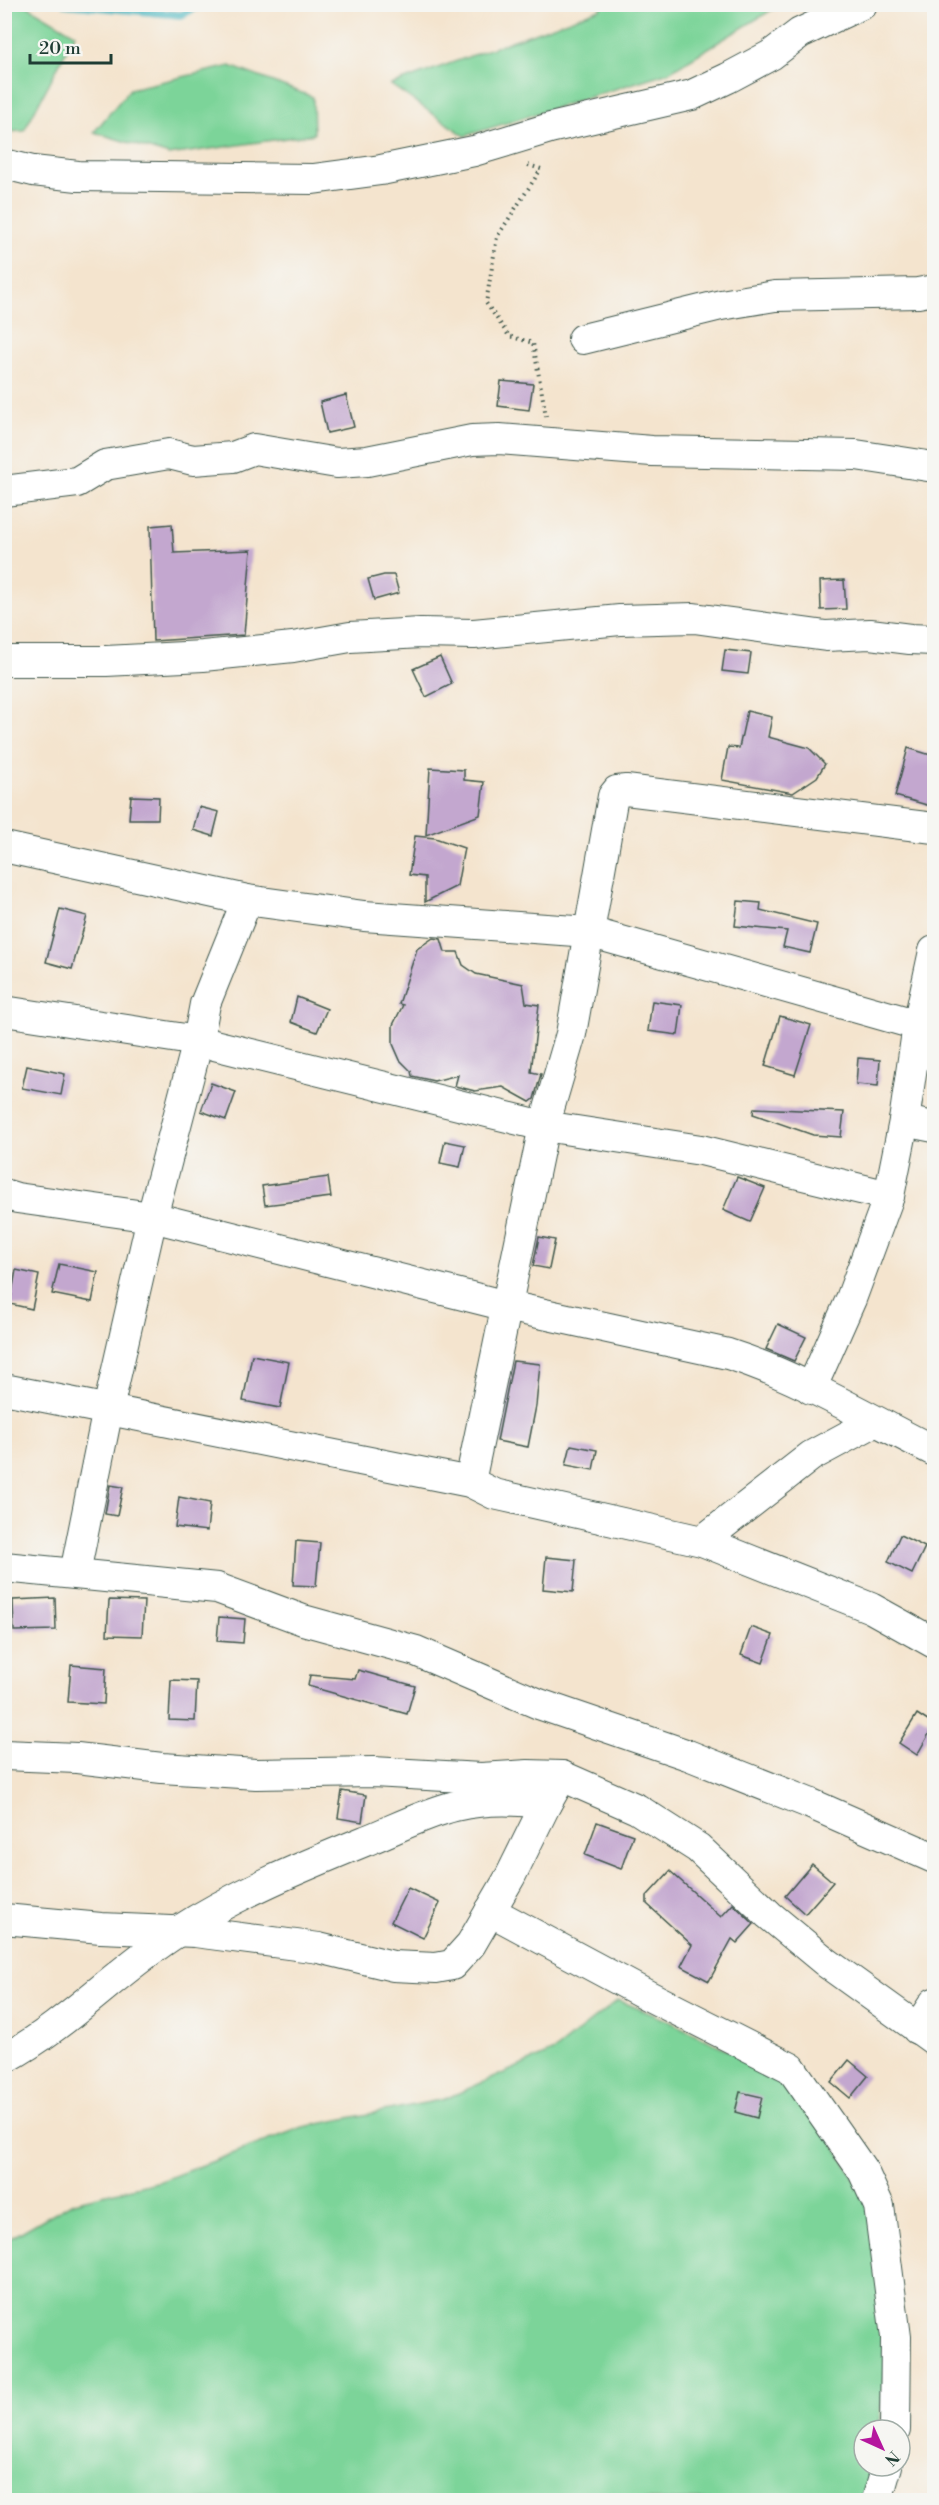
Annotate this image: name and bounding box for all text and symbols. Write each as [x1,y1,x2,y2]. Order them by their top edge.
scale bar [30,27,111,65]
text: 20 m [39,37,81,60]
north arrow [852,2418,912,2478]
text: N [880,2446,903,2470]

